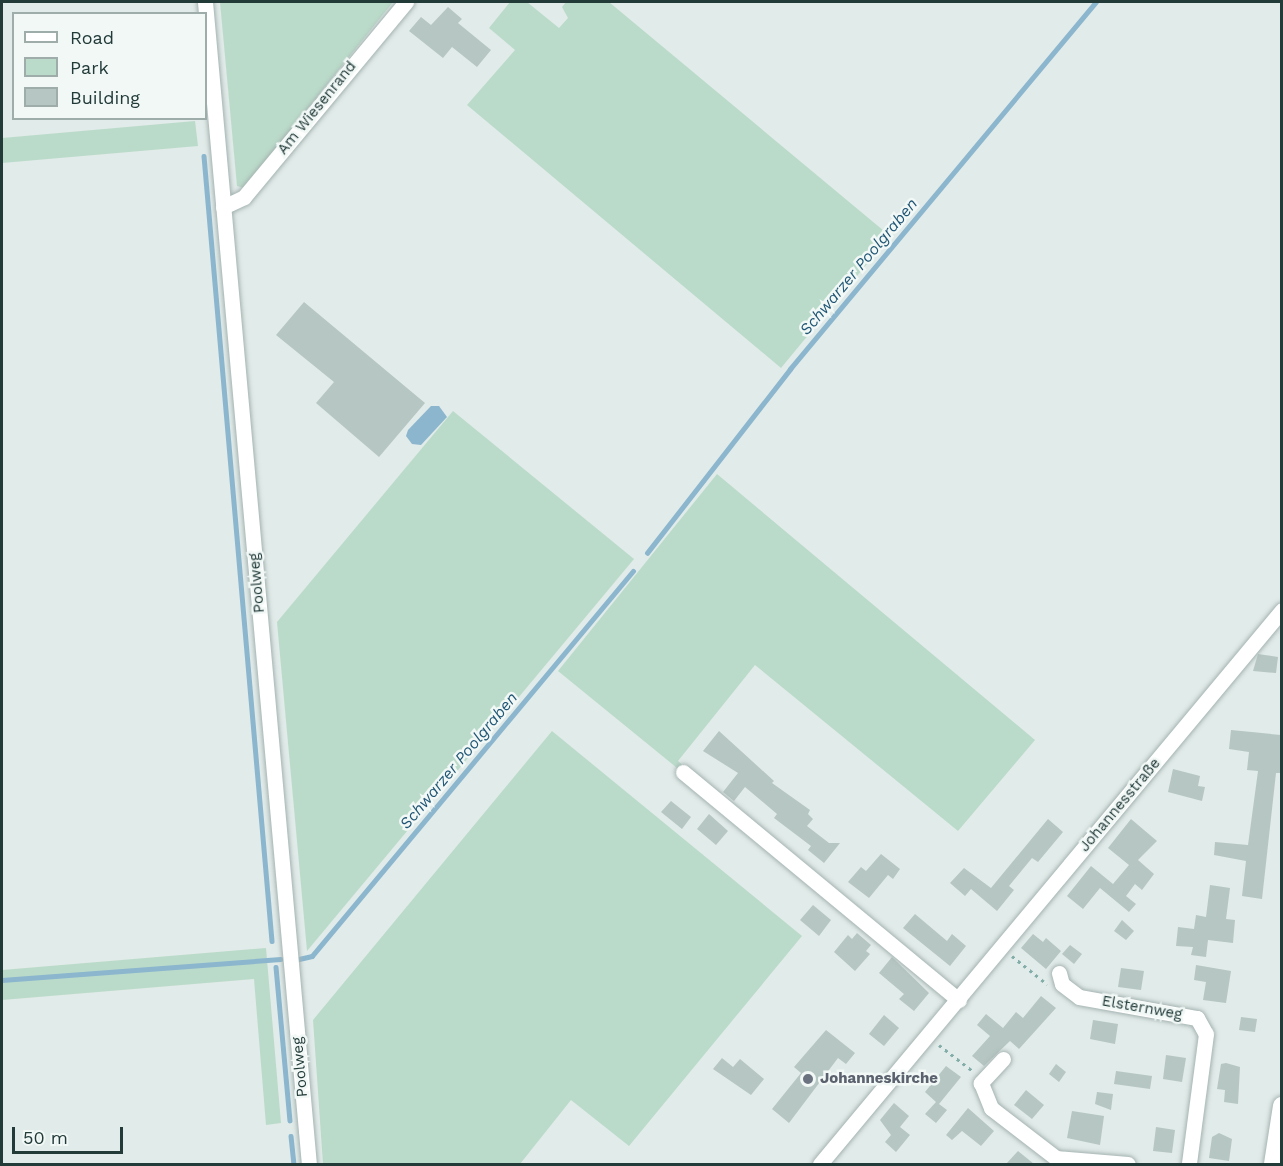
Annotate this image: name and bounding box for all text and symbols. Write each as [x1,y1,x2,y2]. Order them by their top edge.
legend [12,12,207,120]
text: Road [70,27,114,48]
text: Park [70,57,109,78]
street label: Am Wiesenrand [274,58,360,158]
text: Building [70,87,140,108]
water label: Schwarzer Poolgraben [796,194,922,340]
street label: Poolweg [245,552,269,614]
water label: Schwarzer Poolgraben [396,688,522,834]
street label: Johannesstraße [1076,754,1164,856]
street label: Elsternweg [1100,992,1184,1024]
street label: Poolweg [288,1036,312,1098]
place label: Johanneskirche [820,1070,938,1088]
marker: Johanneskirche [801,1072,815,1086]
scale bar [15,1115,126,1153]
text: 50 m [23,1127,68,1148]

